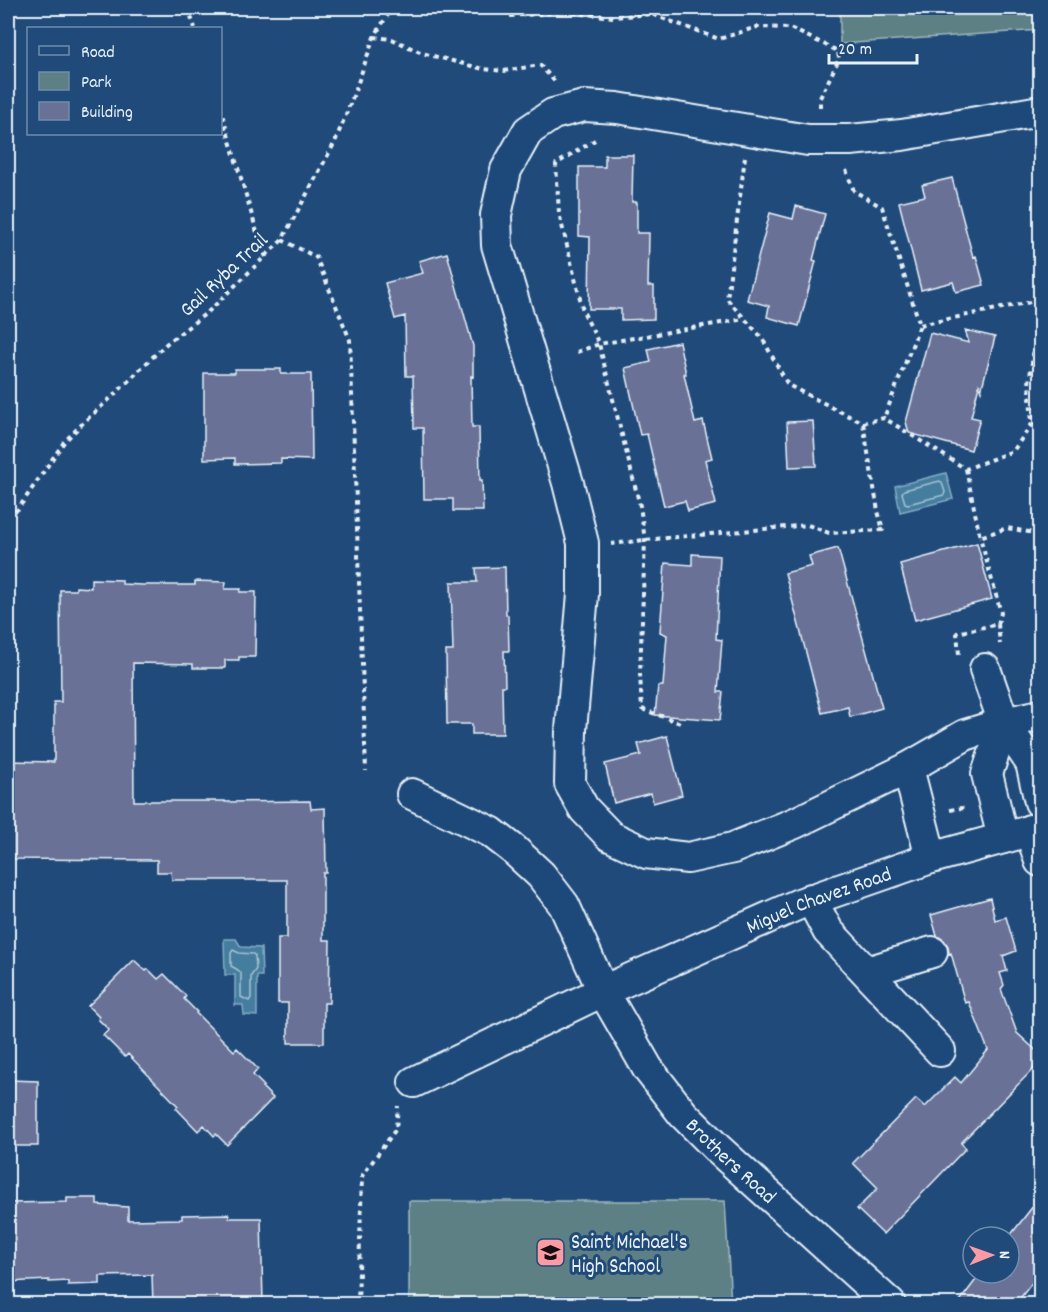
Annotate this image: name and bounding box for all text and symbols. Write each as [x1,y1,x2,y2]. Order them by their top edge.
legend [27,27,222,135]
scale bar [829,27,918,65]
text: 20 m [838,38,872,63]
text: Road [81,41,115,66]
text: Park [81,71,112,96]
text: Building [81,101,133,126]
street label: Gail Ryba Trail [174,227,276,325]
street label: Miguel Chavez Road [742,861,896,944]
street label: Brothers Road [677,1112,782,1212]
north arrow [961,1225,1021,1285]
place label: Saint Michael's High School [571,1229,688,1283]
school or university icon: Saint Michael's High School [534,1237,566,1269]
text: N [992,1251,1015,1259]

